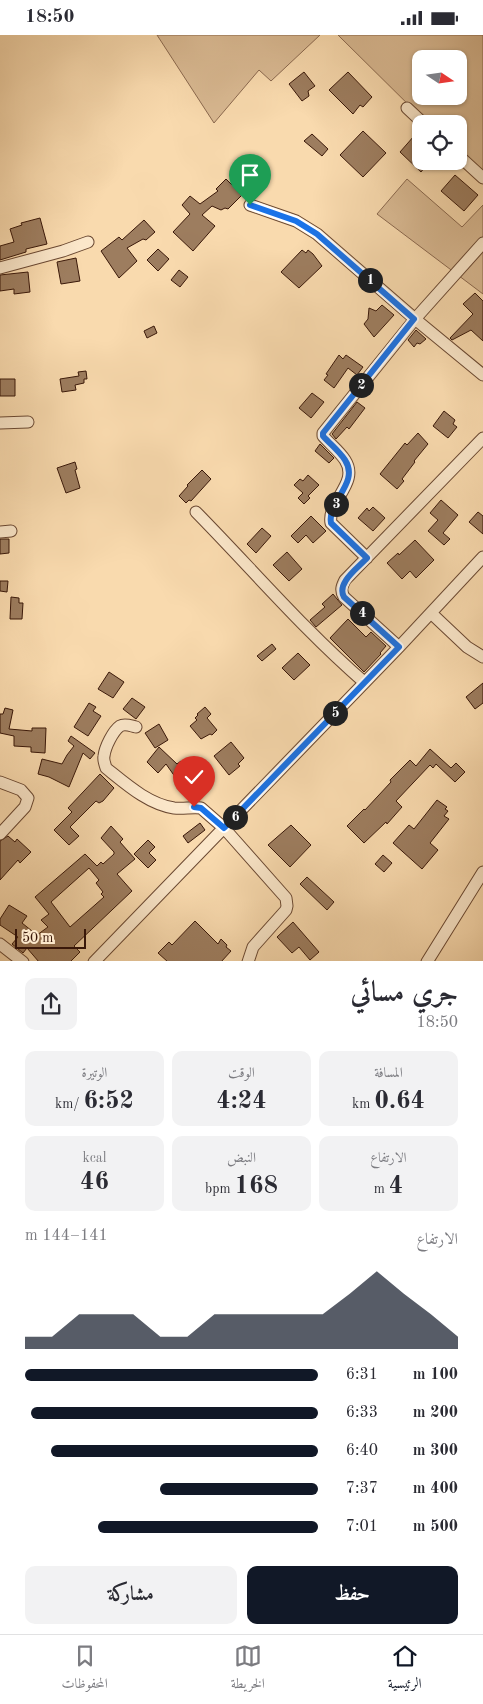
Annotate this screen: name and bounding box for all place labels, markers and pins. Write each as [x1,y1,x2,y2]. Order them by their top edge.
pin [229,154,271,205]
pin: 1 [358,267,382,293]
pin: 2 [348,373,374,397]
pin: 3 [324,491,348,517]
pin: 4 [350,601,374,625]
pin: 5 [322,701,348,725]
pin [173,756,215,807]
pin: 6 [222,805,248,829]

